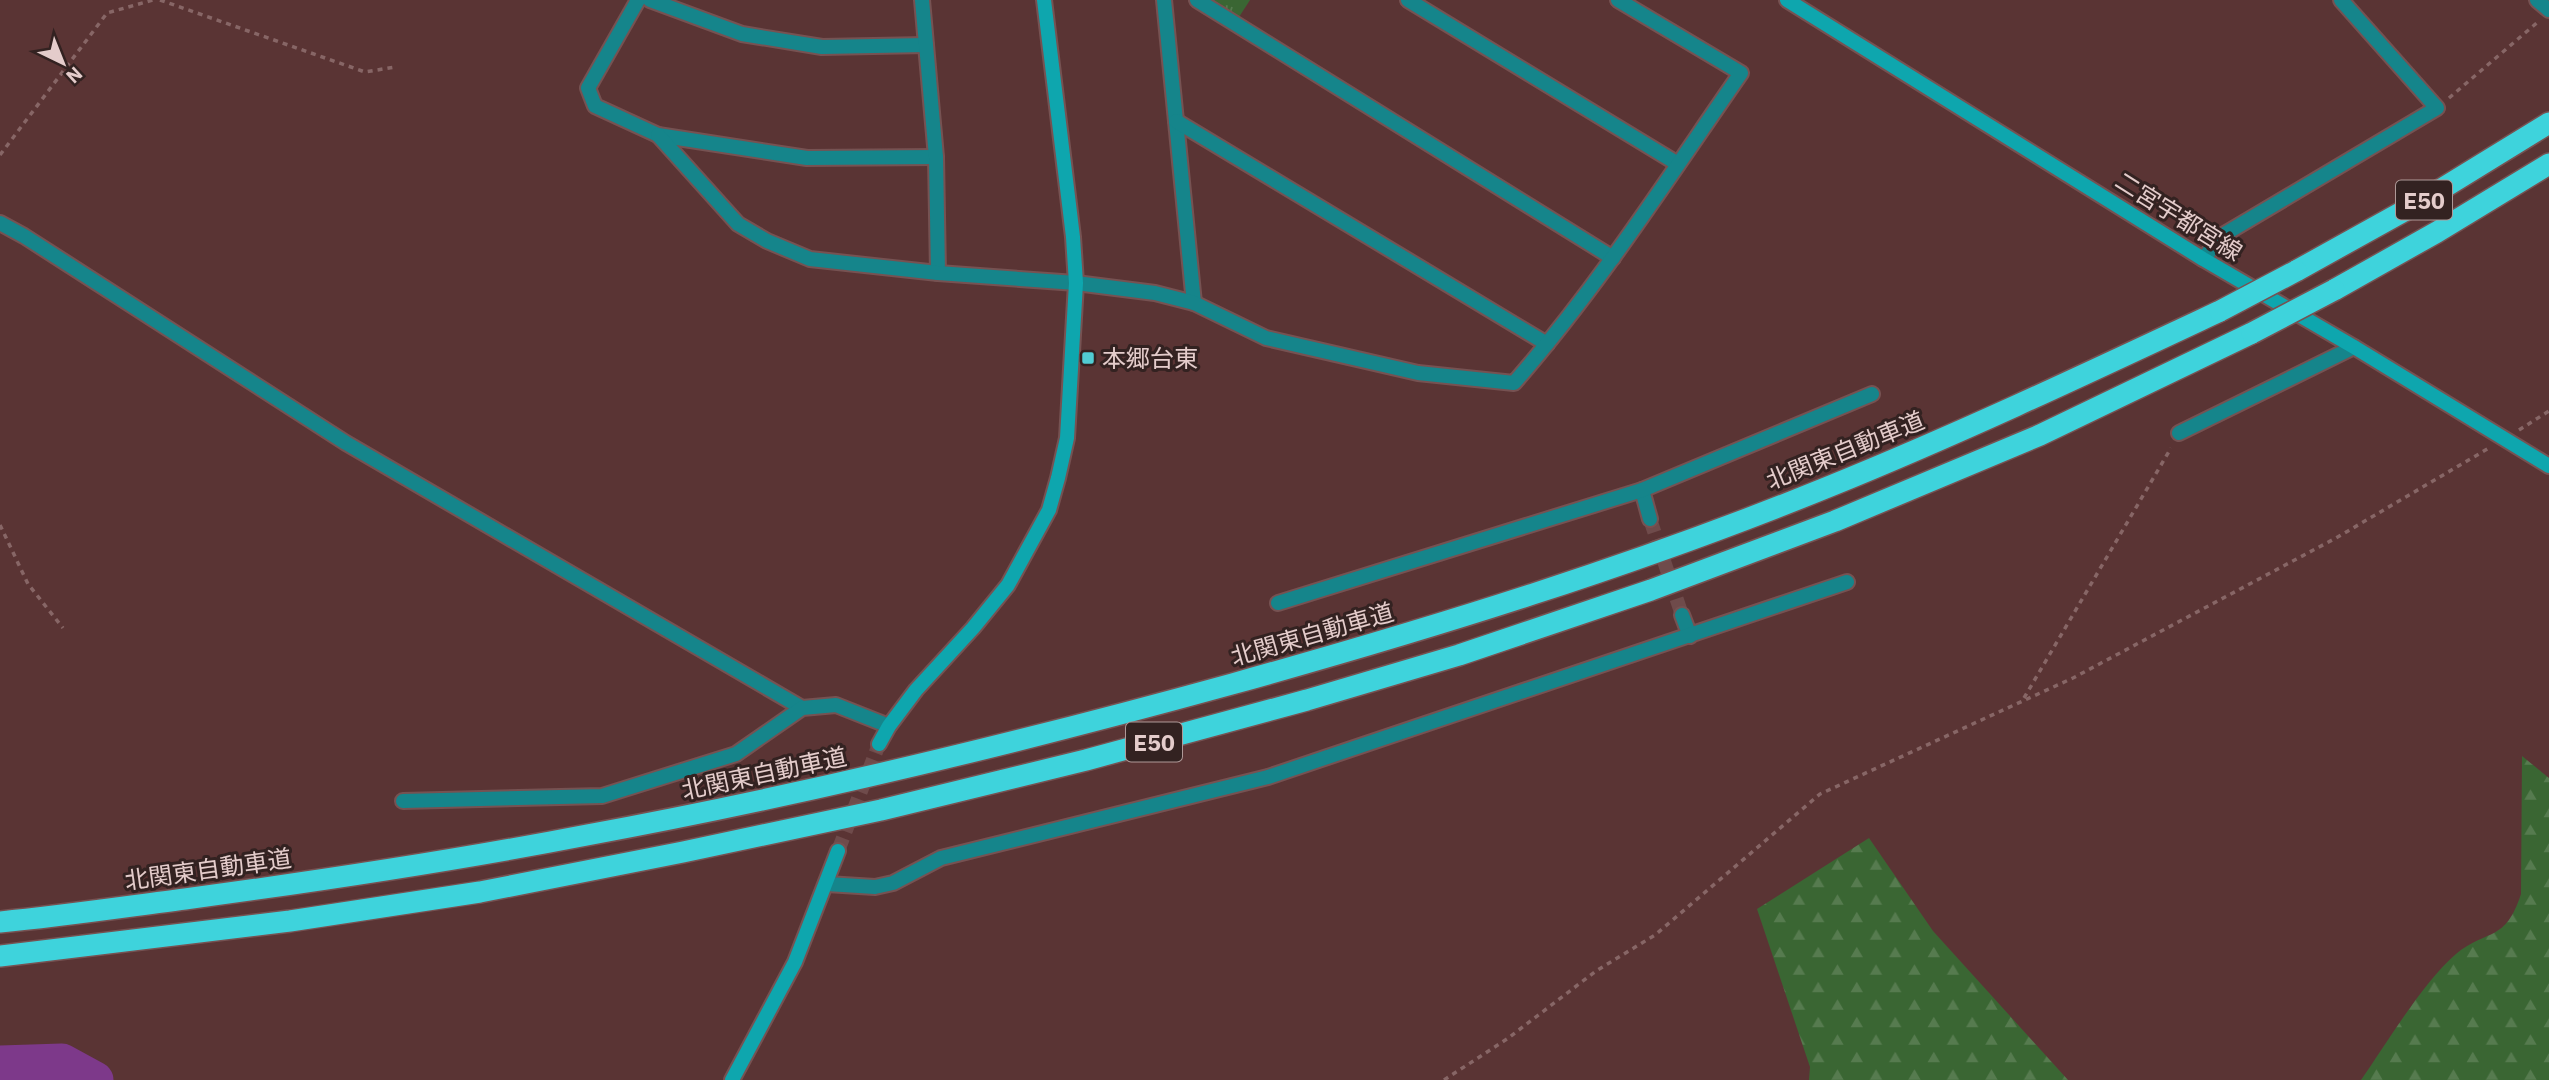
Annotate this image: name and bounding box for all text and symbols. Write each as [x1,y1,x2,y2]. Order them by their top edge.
north arrow [28,28,98,98]
text: N [61,62,88,89]
street label: 二宮宇都宮線 [2109,164,2249,268]
road number: E50 [2396,181,2452,220]
place label: 本郷台東 [1102,342,1198,374]
marker: 本郷台東 [1080,350,1096,366]
street label: 北関東自動車道 [1761,404,1929,496]
street label: 北関東自動車道 [1227,595,1397,673]
road number: E50 [1126,722,1182,762]
street label: 北関東自動車道 [679,740,849,806]
street label: 北関東自動車道 [123,841,293,897]

